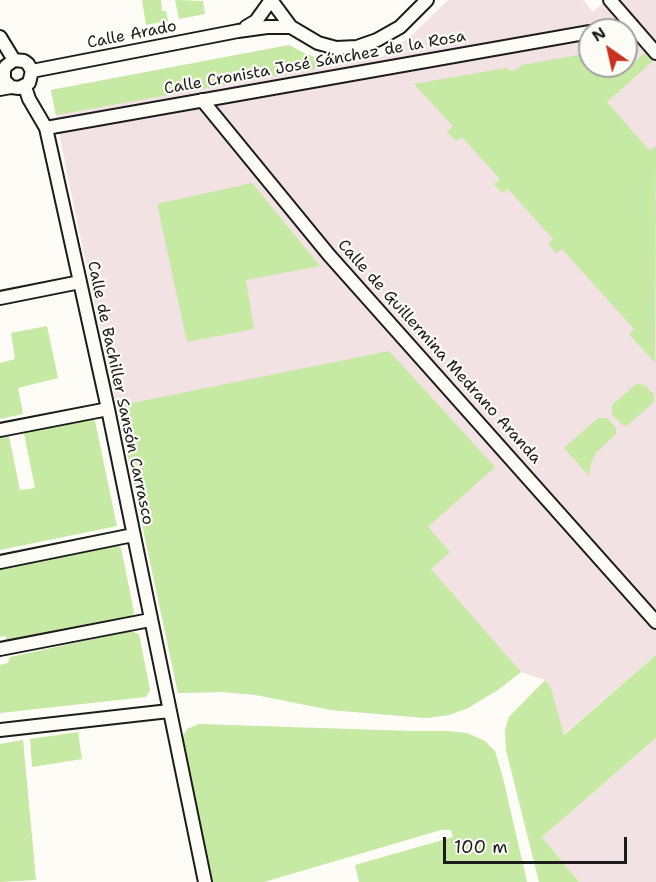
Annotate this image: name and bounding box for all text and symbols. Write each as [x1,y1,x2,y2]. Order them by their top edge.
street label: Calle Arado [86,17,178,53]
north arrow [578,18,638,78]
text: N [588,22,610,47]
street label: Calle Cronista José Sánchez de la Rosa [163,27,467,99]
street label: Calle de Guillermina Medrano Aranda [333,236,545,468]
street label: Calle de Bachiller Sansón Carrasco [83,259,157,527]
scale bar [446,825,630,863]
text: 100 m [454,835,508,859]

